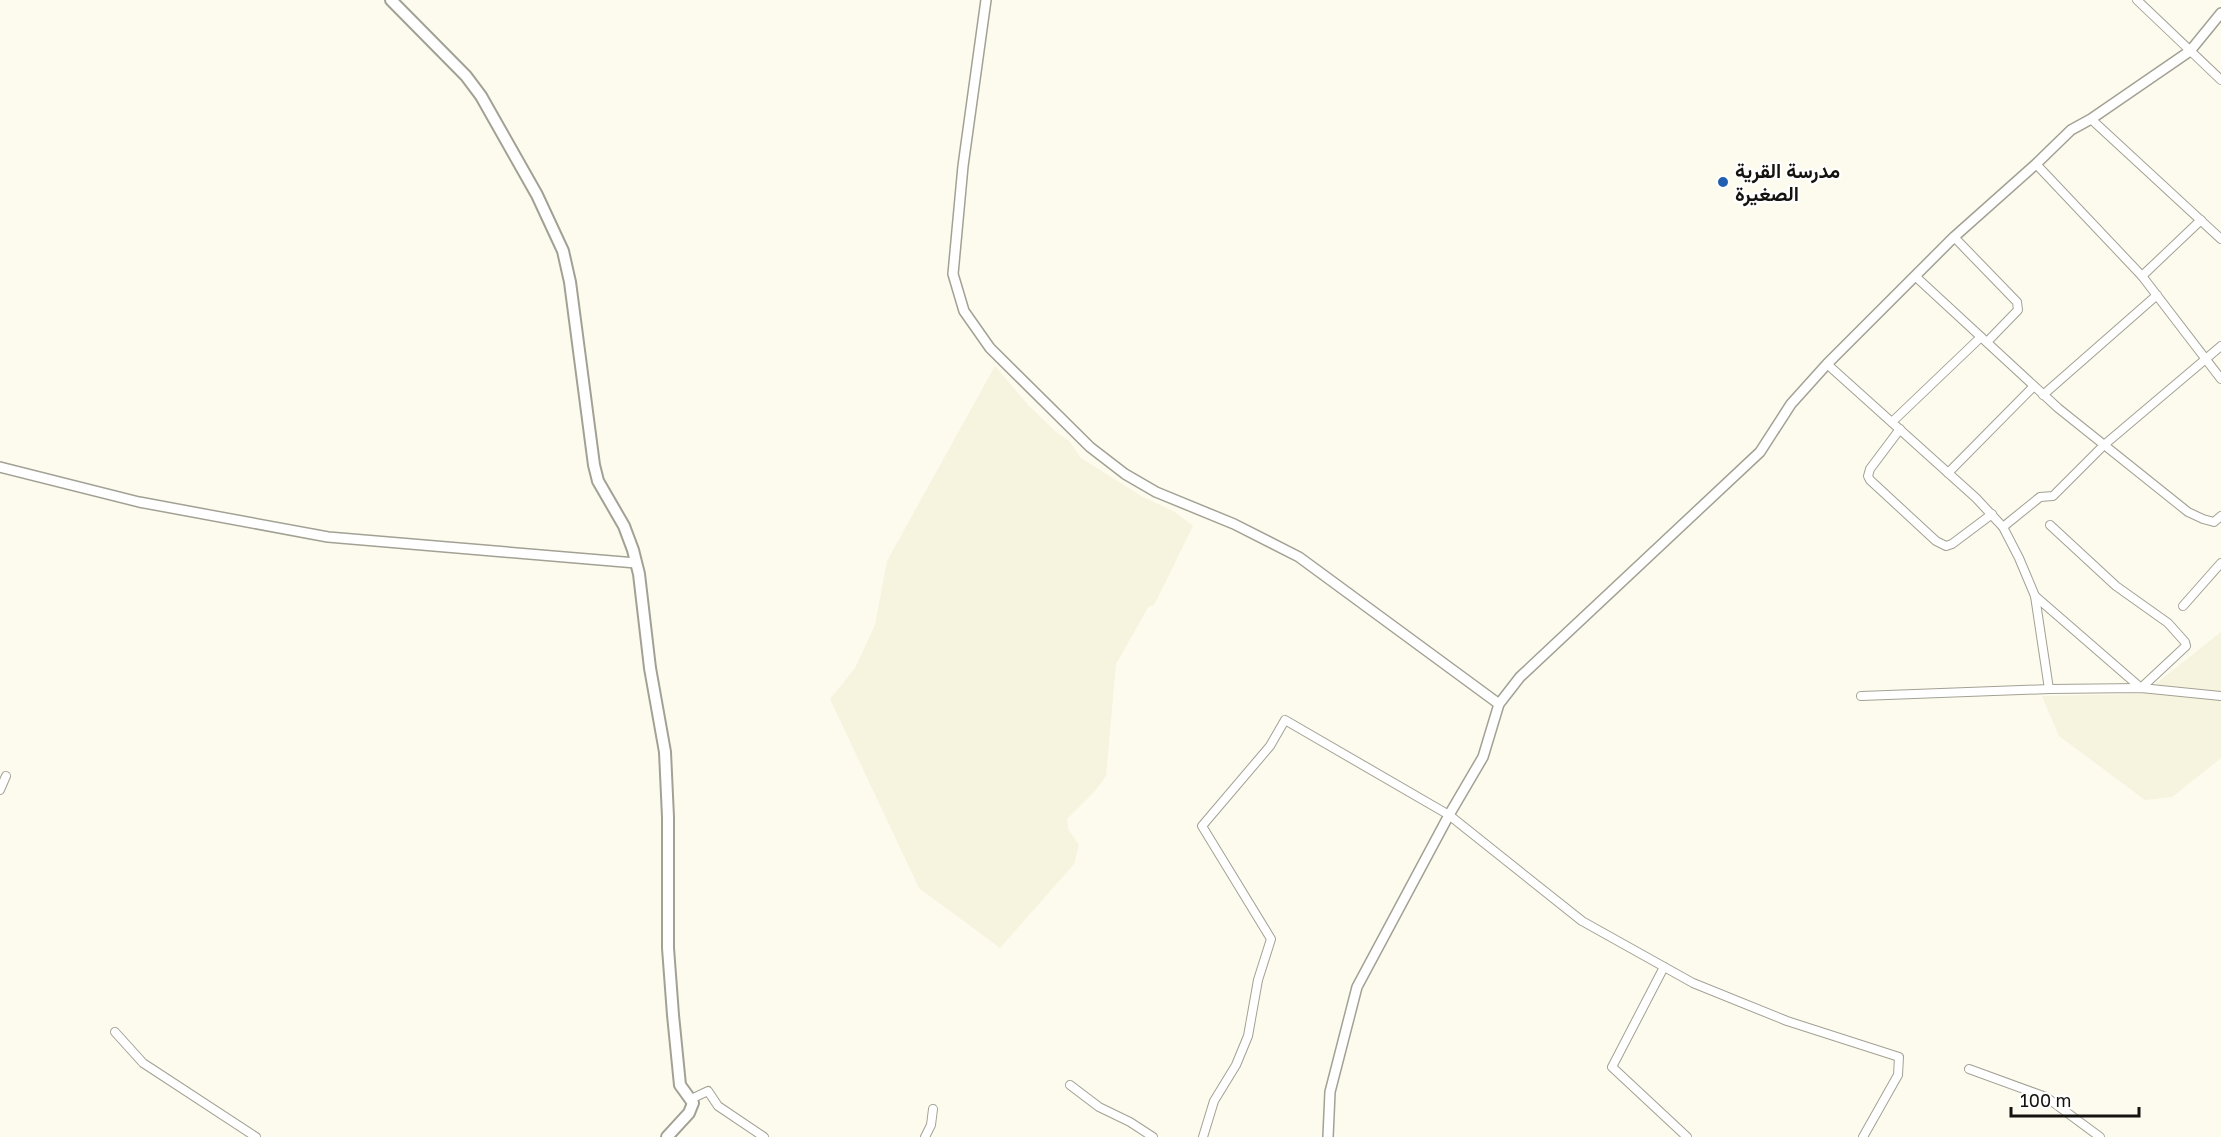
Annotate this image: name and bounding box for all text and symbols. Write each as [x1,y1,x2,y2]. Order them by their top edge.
place label: مدرسة القرية الصغيرة [1735,158,1840,207]
marker: مدرسة القرية الصغيرة [1716,175,1730,189]
scale bar [2011,1080,2138,1118]
text: 100 m [2020,1089,2071,1111]

